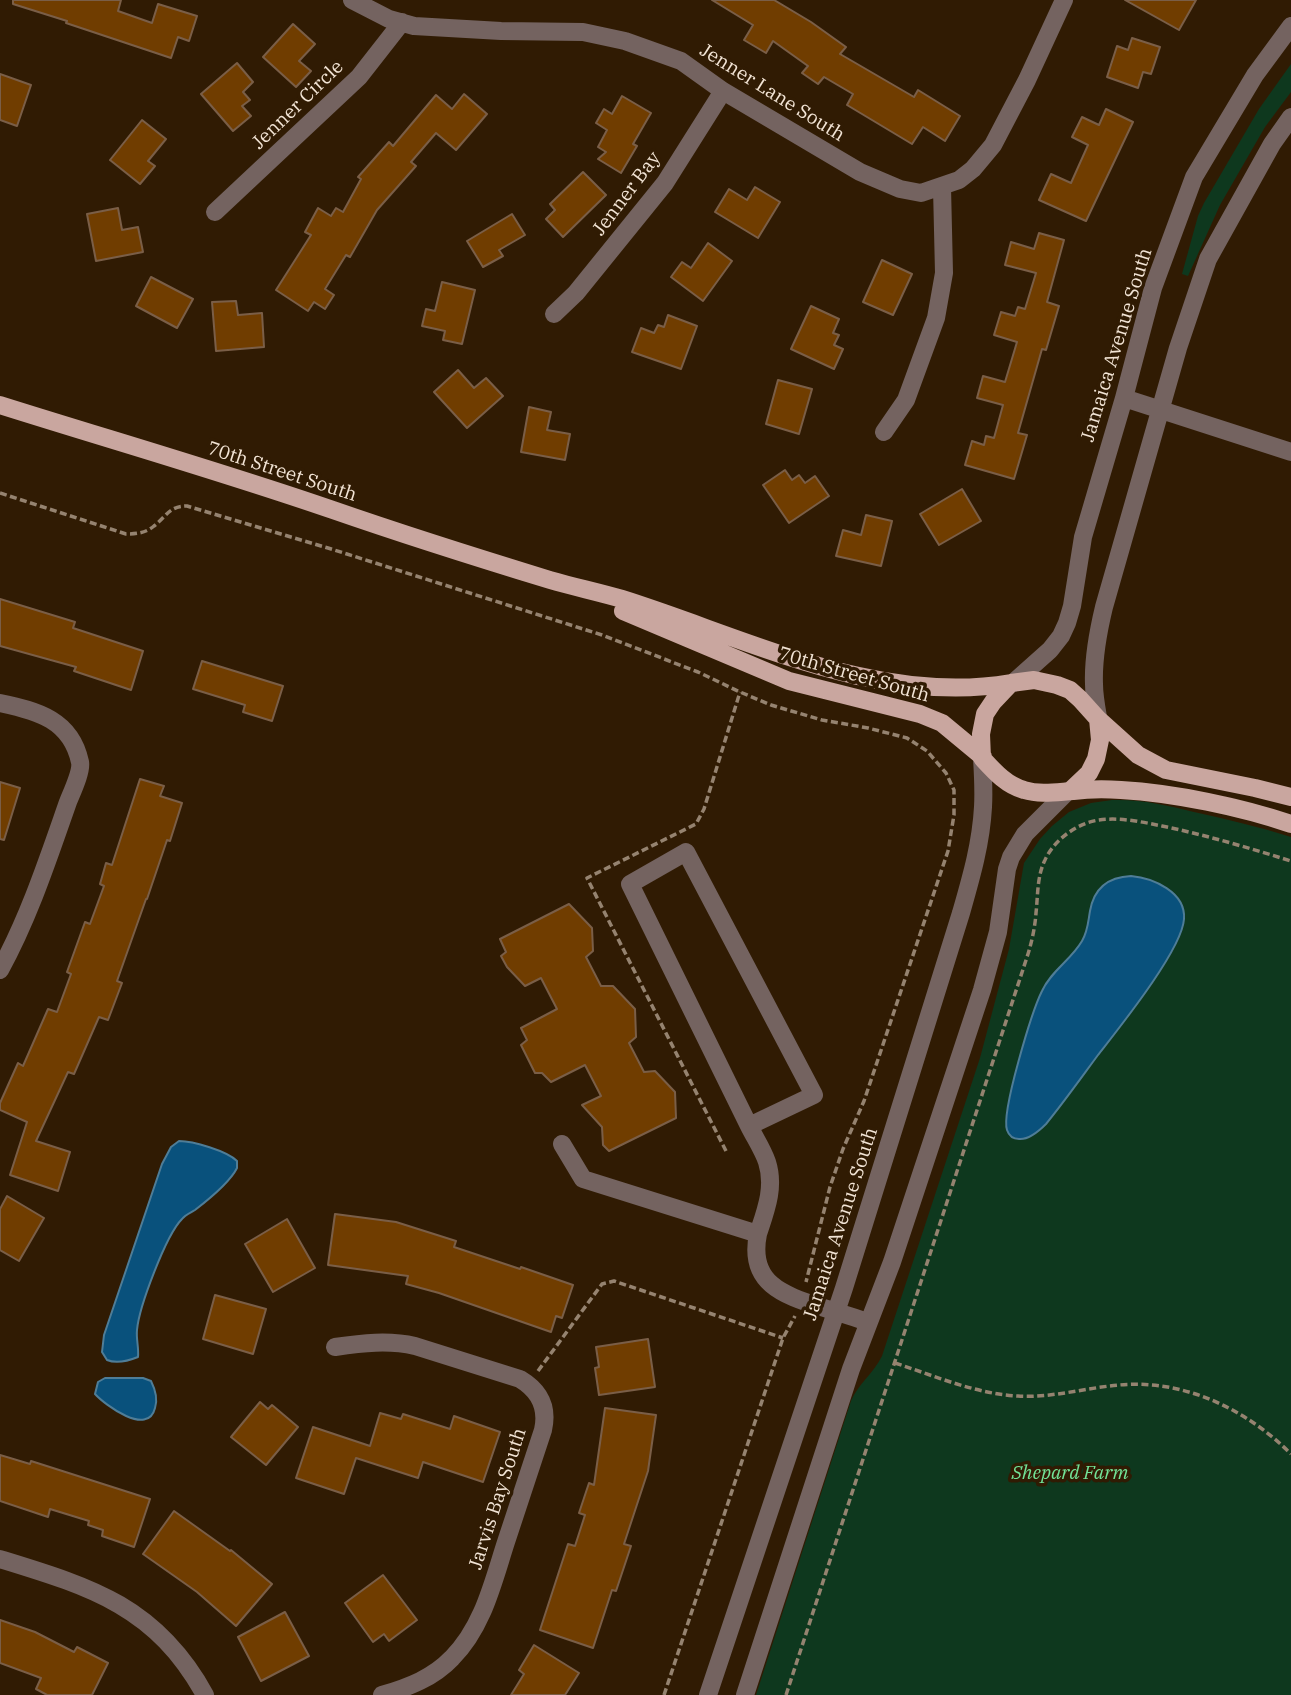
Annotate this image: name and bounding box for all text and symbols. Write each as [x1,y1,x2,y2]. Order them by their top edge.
street label: Jenner Lane South [695,39,849,147]
street label: Jenner Circle [247,56,349,154]
street label: Jenner Bay [588,148,666,240]
street label: Jamaica Avenue South [1077,245,1157,445]
street label: 70th Street South [204,437,360,507]
street label: 70th Street South [776,643,932,707]
street label: Jamaica Avenue South [799,1125,883,1323]
street label: Jarvis Bay South [464,1425,532,1573]
park label: Shepard Farm [1012,1463,1128,1485]

